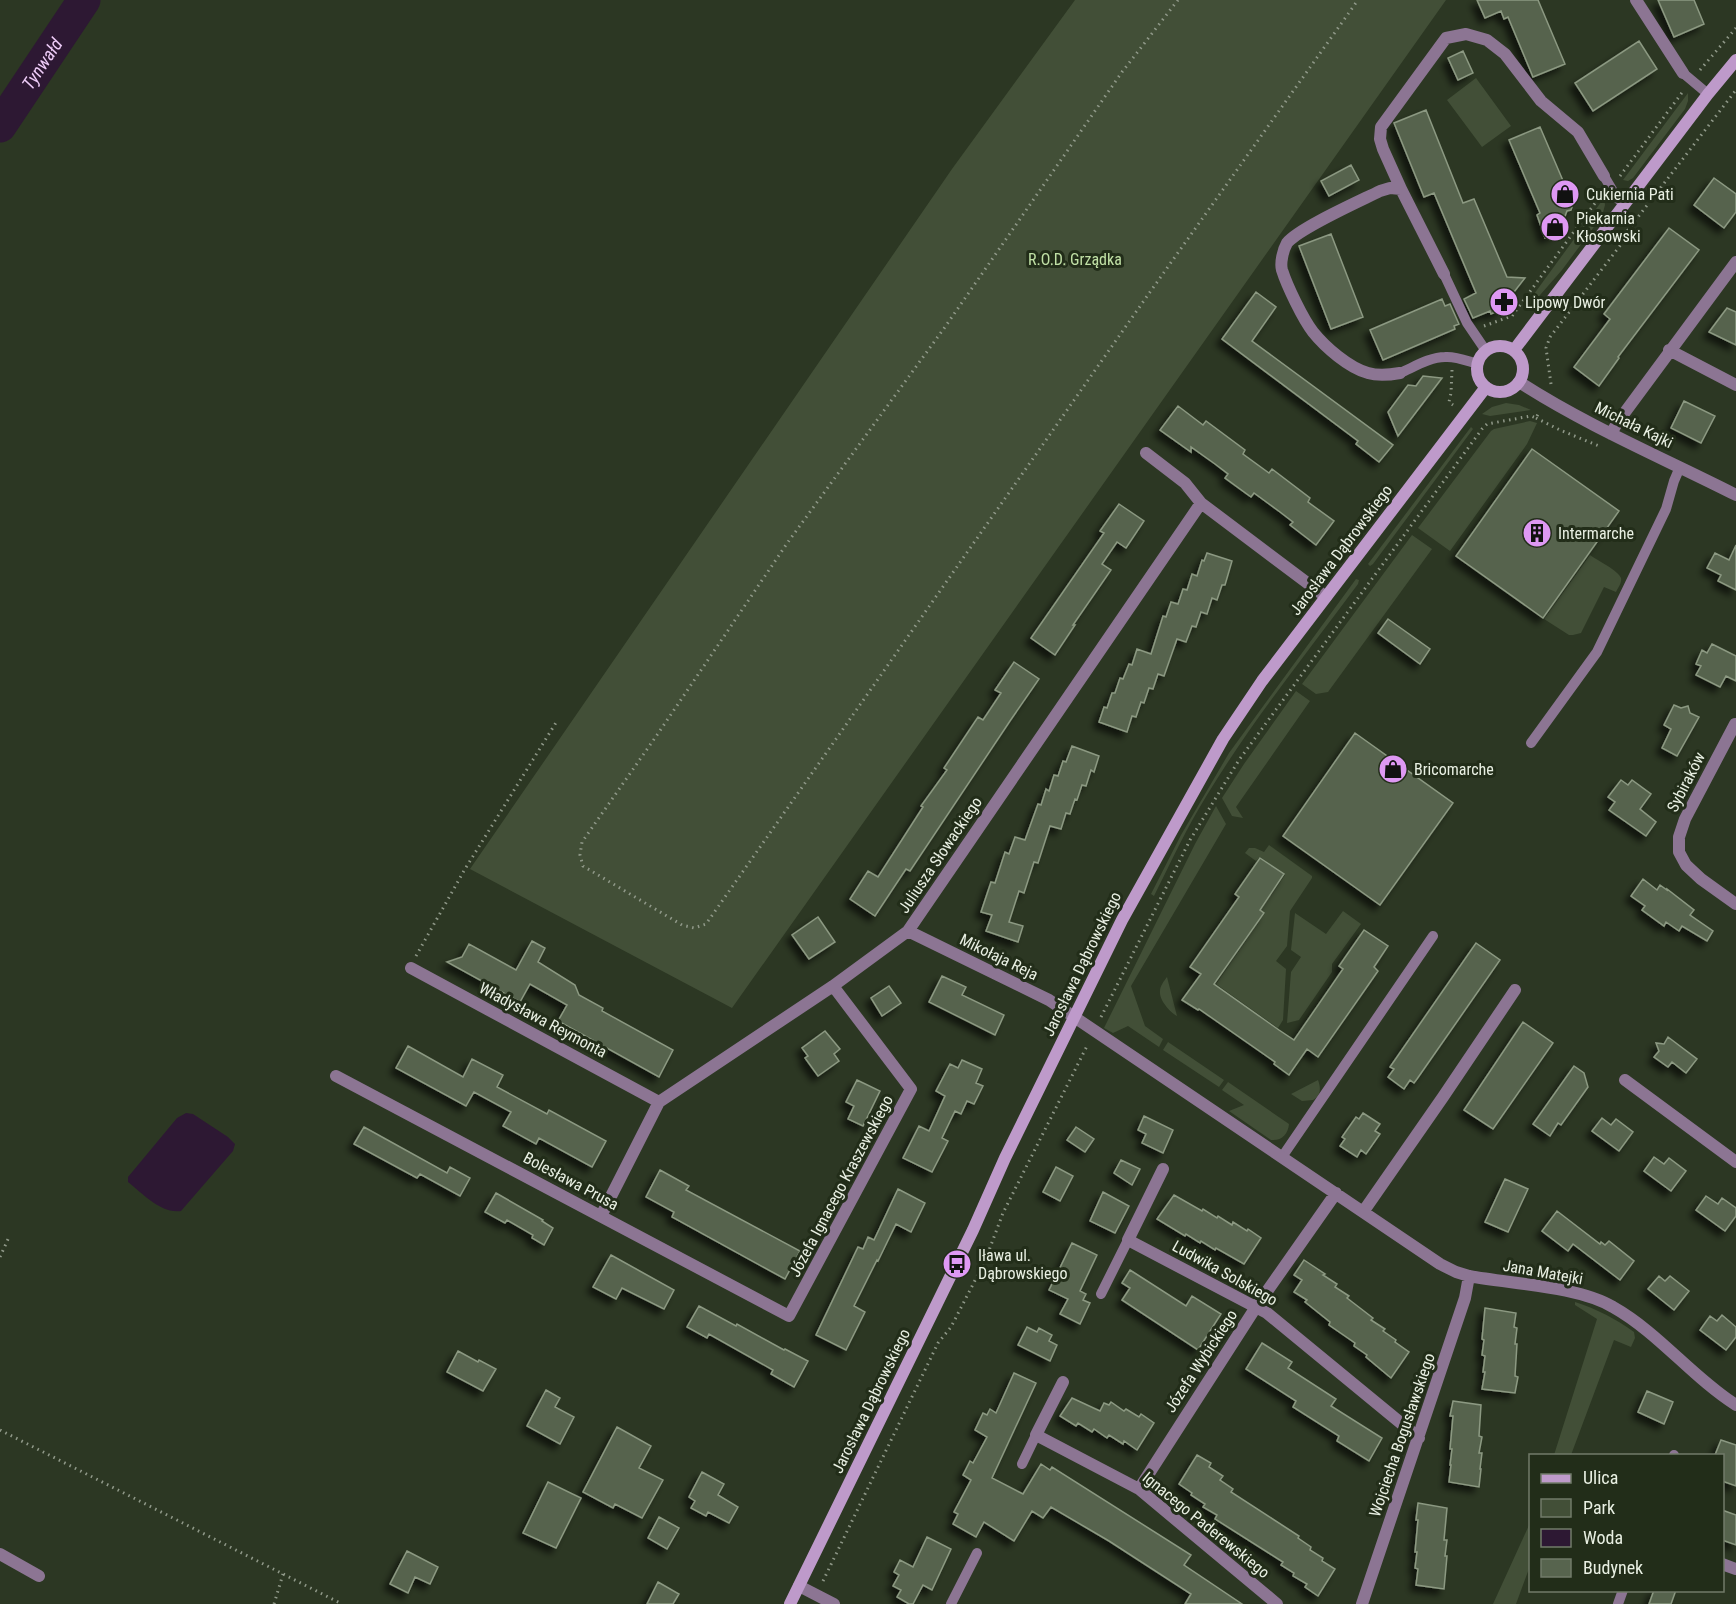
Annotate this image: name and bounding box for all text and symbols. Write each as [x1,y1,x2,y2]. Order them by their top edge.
water label: Tynwałd [17,34,66,93]
shop icon: Cukiernia Pati [1549,178,1581,210]
place label: Cukiernia Pati [1586,185,1674,204]
place label: Piekarnia Kłosowski [1576,209,1641,246]
shop icon: Piekarnia Kłosowski [1539,211,1571,243]
park label: R.O.D. Grządka [1028,250,1122,269]
pharmacy icon: Lipowy Dwór [1488,286,1520,318]
place label: Lipowy Dwór [1525,293,1606,312]
street label: Michała Kajki [1592,398,1676,452]
street label: Jarosława Dąbrowskiego [1286,481,1396,619]
building icon: Intermarche [1521,517,1553,549]
place label: Intermarche [1558,524,1634,543]
street label: Sybiraków [1663,749,1709,815]
shop icon: Bricomarche [1377,753,1409,785]
place label: Bricomarche [1414,760,1494,779]
street label: Juliusza Słowackiego [894,793,986,917]
street label: Jarosława Dąbrowskiego [1039,889,1125,1039]
street label: Mikołaja Reja [957,930,1041,984]
street label: Władysława Reymonta [476,978,610,1062]
street label: Józefa Ignacego Kraszewskiego [785,1092,897,1280]
street label: Bolesława Prusa [520,1148,622,1214]
street label: Ludwika Solskiego [1169,1236,1281,1310]
place label: Iława ul. Dąbrowskiego [978,1246,1067,1283]
bus stop icon: Iława ul. Dąbrowskiego [941,1248,973,1280]
street label: Jana Matejki [1501,1256,1585,1288]
street label: Józefa Wybickiego [1161,1306,1241,1416]
street label: Jarosława Dąbrowskiego [828,1326,914,1476]
street label: Wojciecha Bogusławskiego [1365,1351,1439,1519]
legend [1529,1454,1724,1592]
text: Ulica [1583,1467,1618,1488]
street label: Ignacego Paderewskiego [1139,1468,1273,1582]
text: Park [1583,1497,1615,1518]
text: Woda [1583,1527,1623,1548]
text: Budynek [1583,1557,1643,1578]

